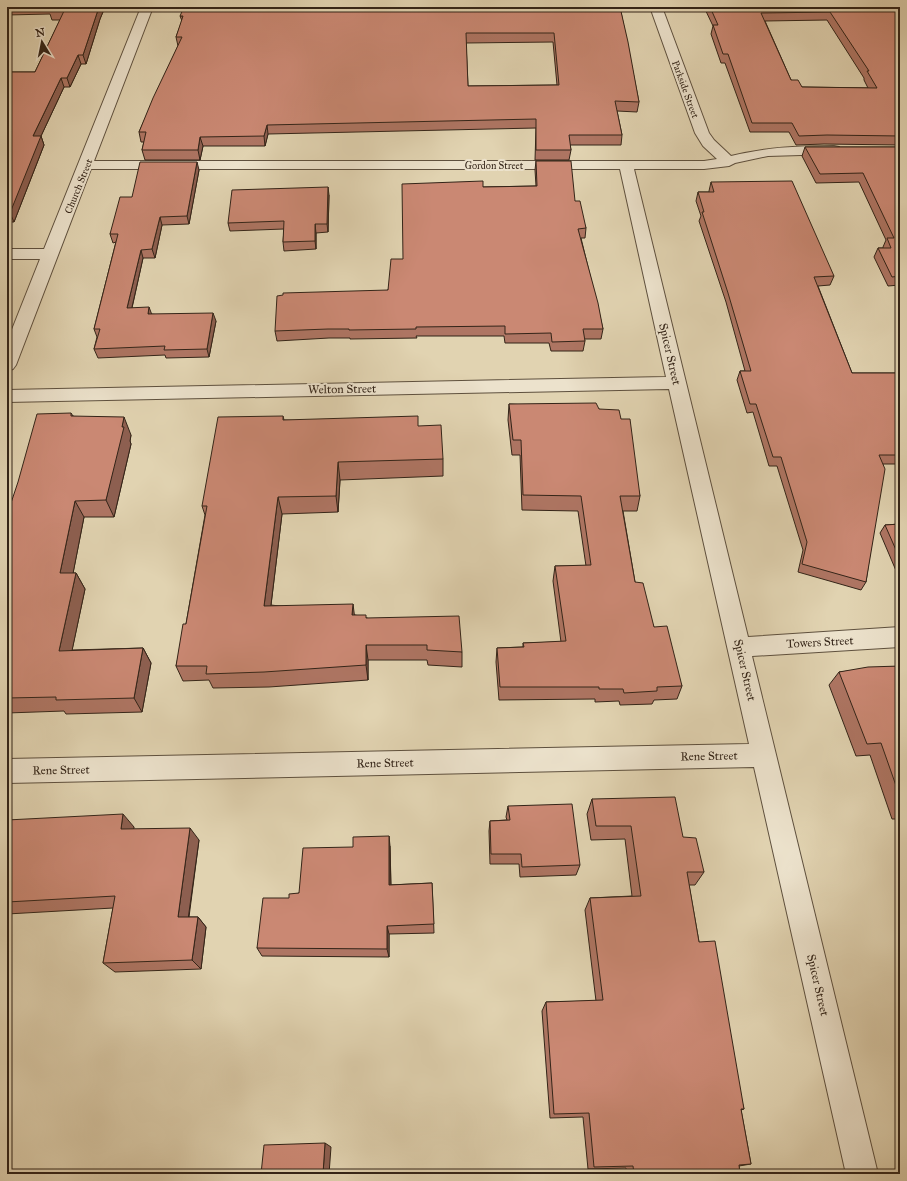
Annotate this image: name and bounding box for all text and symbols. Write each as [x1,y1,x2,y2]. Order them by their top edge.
north arrow [22,22,62,62]
text: N [35,25,47,40]
street label: Parkside Street [669,59,701,120]
street label: Church Street [62,157,96,216]
street label: Gordon Street [465,160,524,172]
street label: Spicer Street [656,322,684,387]
street label: Welton Street [308,381,377,397]
street label: Towers Street [786,633,855,651]
street label: Spicer Street [731,638,759,703]
street label: Rene Street [680,748,738,763]
street label: Rene Street [356,755,414,770]
street label: Rene Street [32,762,90,777]
street label: Spicer Street [804,953,832,1018]

